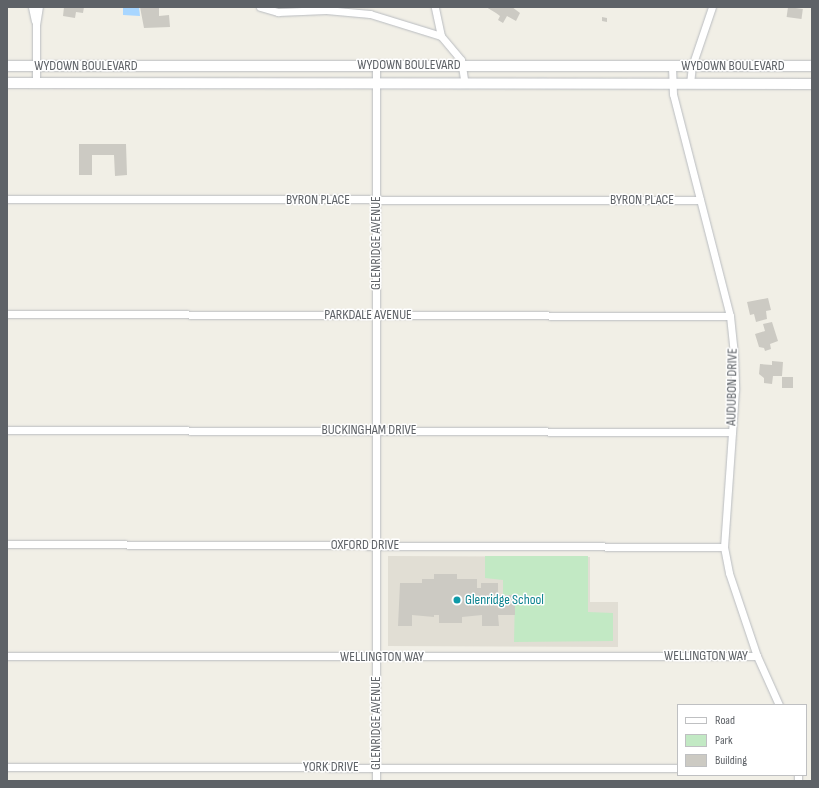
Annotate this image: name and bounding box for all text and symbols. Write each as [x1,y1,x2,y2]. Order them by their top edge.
street label: WYDOWN BOULEVARD [357,57,461,73]
street label: WYDOWN BOULEVARD [34,58,138,74]
street label: WYDOWN BOULEVARD [681,58,785,74]
street label: BYRON PLACE [286,192,350,208]
street label: BYRON PLACE [610,192,674,208]
street label: GLENRIDGE AVENUE [368,196,384,290]
street label: PARKDALE AVENUE [324,307,412,323]
street label: AUDUBON DRIVE [723,348,741,426]
street label: BUCKINGHAM DRIVE [321,422,417,438]
street label: OXFORD DRIVE [331,537,399,553]
place label: Glenridge School [465,592,544,608]
marker: Glenridge School [452,595,462,605]
street label: WELLINGTON WAY [664,648,748,664]
street label: WELLINGTON WAY [340,649,424,665]
street label: GLENRIDGE AVENUE [368,676,384,770]
legend [677,704,807,776]
text: Road [715,713,735,728]
text: Park [715,733,733,748]
text: Building [715,753,747,768]
street label: YORK DRIVE [303,759,359,775]

